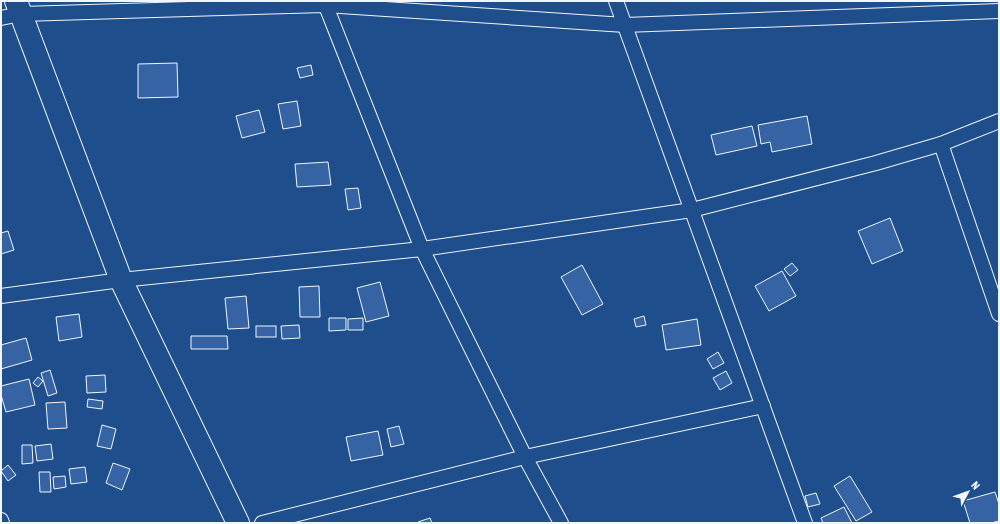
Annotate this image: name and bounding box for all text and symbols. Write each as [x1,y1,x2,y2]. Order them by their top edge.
north arrow [948,472,988,512]
text: N [969,479,982,492]

